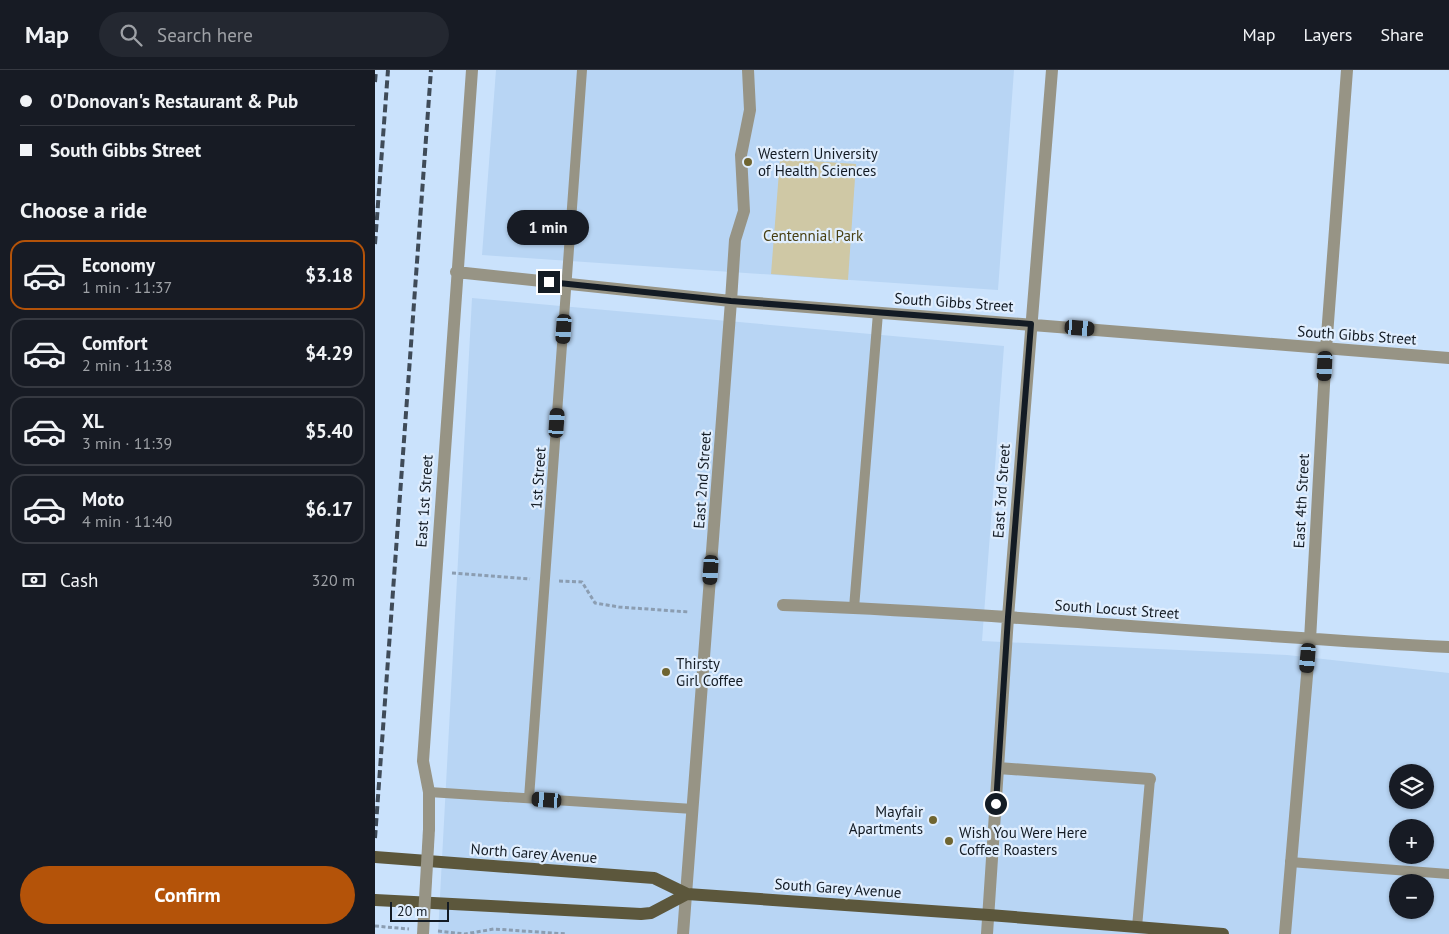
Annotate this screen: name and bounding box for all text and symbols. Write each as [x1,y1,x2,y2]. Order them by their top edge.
search box [99,12,449,57]
text: Map [25,19,69,50]
icon: search [117,21,145,49]
text: Search here [157,23,253,47]
text: Map [1243,23,1275,46]
text: Layers [1303,23,1352,46]
text: Share [1380,23,1424,46]
text: O'Donovan's Restaurant & Pub [50,89,298,113]
text: South Gibbs Street [50,138,201,162]
place label: Western University of Health Sciences [758,144,878,180]
marker: Western University of Health Sciences [742,156,754,168]
text: Choose a ride [20,196,147,224]
callout: 1 min [508,210,590,244]
text: 1 min [528,217,568,237]
park label: Centennial Park [763,226,864,245]
icon: car [22,253,67,298]
text: Economy [82,253,155,277]
text: $3.18 [305,263,353,287]
route end [538,271,560,293]
text: 1 min · 11:37 [82,277,172,297]
street label: South Gibbs Street [894,288,1014,316]
car [555,314,572,344]
car [1064,319,1095,337]
street label: South Gibbs Street [1297,321,1417,349]
icon: car [22,331,67,376]
text: Comfort [82,331,148,355]
text: $4.29 [305,341,353,365]
car [1316,351,1333,381]
text: 2 min · 11:38 [82,355,172,375]
car [548,408,565,438]
icon: car [22,409,67,454]
text: XL [82,409,104,433]
text: $5.40 [305,419,353,443]
street label: East 2nd Street [689,431,715,529]
text: 3 min · 11:39 [82,433,172,453]
street label: East 3rd Street [988,443,1014,539]
street label: 1st Street [526,446,550,510]
street label: East 4th Street [1289,453,1313,549]
street label: East 1st Street [411,454,437,548]
icon: car [22,487,67,532]
text: Moto [82,487,124,511]
text: $6.17 [305,497,353,521]
text: 4 min · 11:40 [82,511,172,531]
car [702,555,719,585]
icon: cash [20,566,48,594]
text: Cash [60,568,98,592]
text: 320 m [312,570,355,590]
street label: South Locust Street [1054,595,1180,623]
car [1299,642,1316,674]
place label: Thirsty Girl Coffee [676,654,743,690]
marker: Thirsty Girl Coffee [660,666,672,678]
map controls [1389,764,1434,919]
button: layers [1389,764,1434,809]
car [531,791,562,809]
route start [985,793,1007,815]
place label: Mayfair Apartments [849,802,923,838]
marker: Mayfair Apartments [927,814,939,826]
button: + [1389,819,1434,864]
place label: Wish You Were Here Coffee Roasters [959,823,1087,859]
marker: Wish You Were Here Coffee Roasters [943,835,955,847]
street label: North Garey Avenue [470,839,598,867]
button: Confirm [20,866,355,924]
street label: South Garey Avenue [774,874,902,902]
button: − [1389,874,1434,919]
scale bar [390,899,449,922]
text: 20 m [397,902,427,920]

